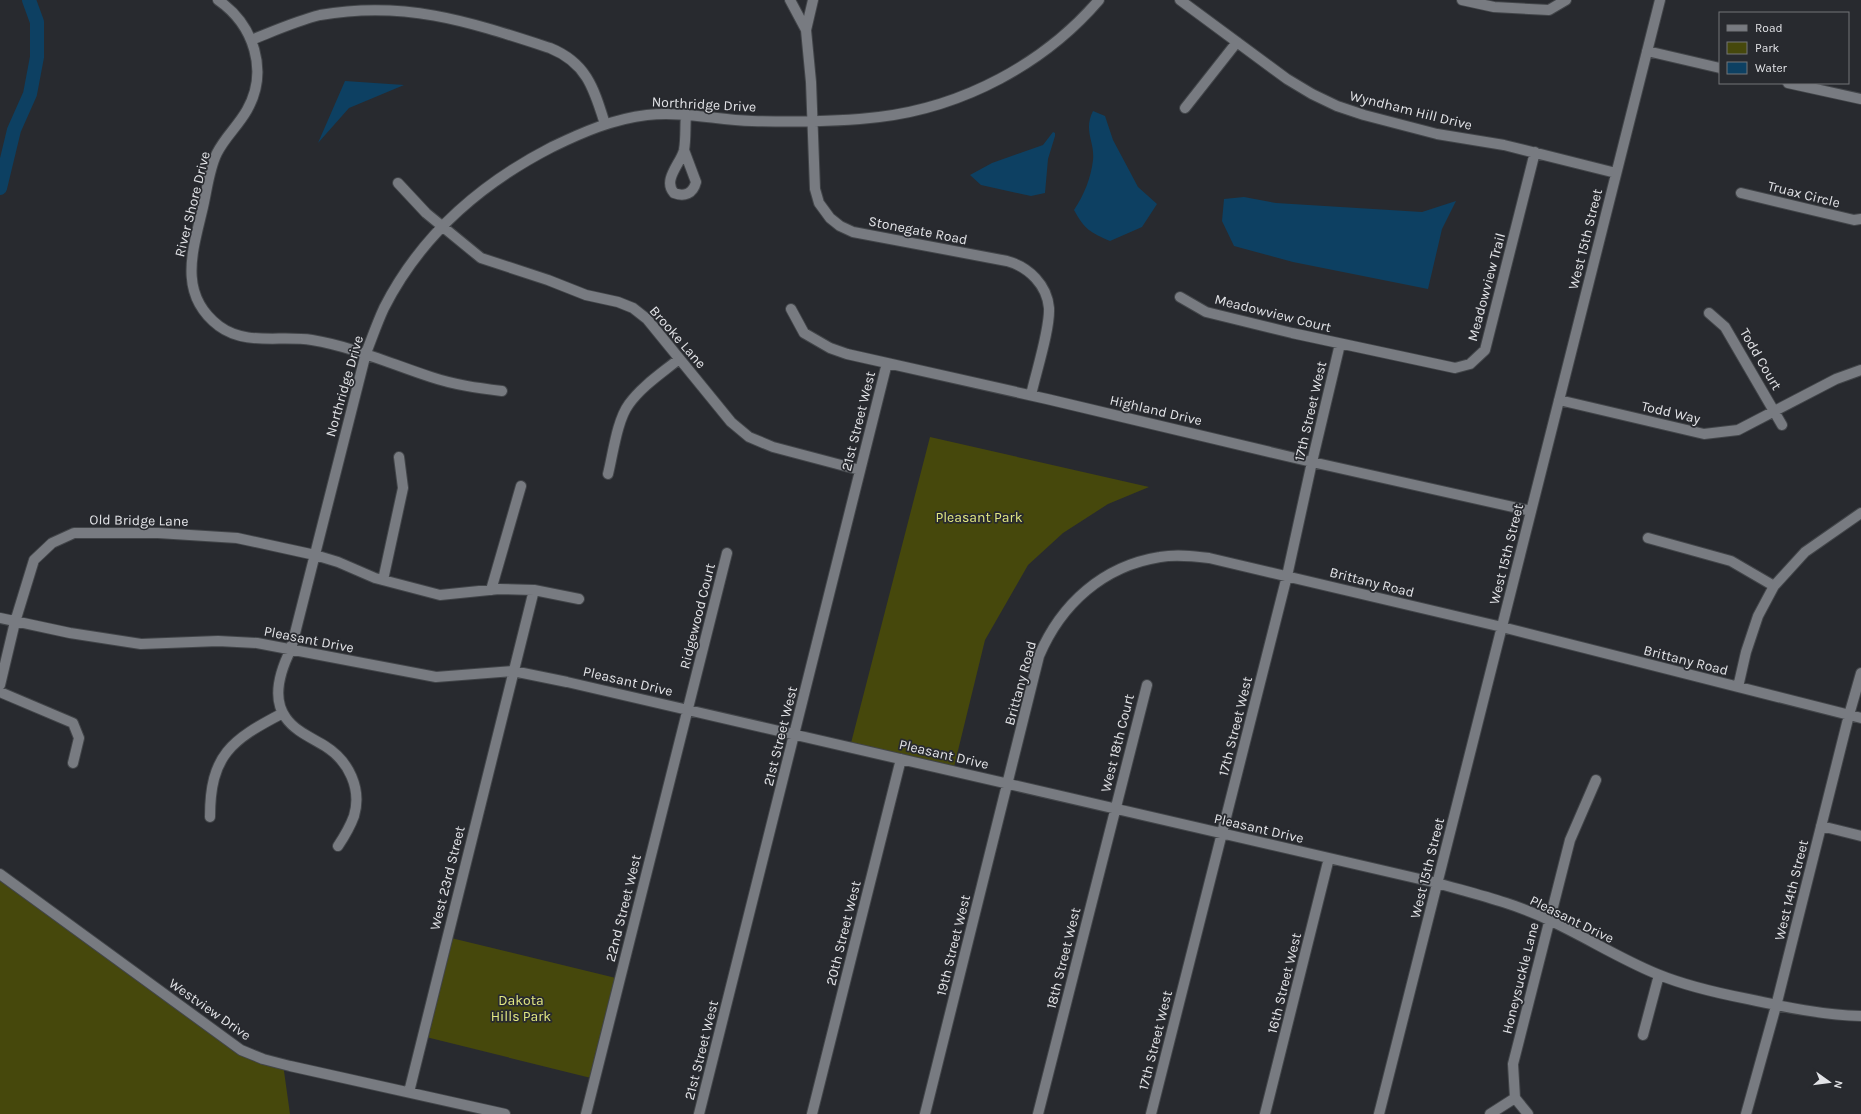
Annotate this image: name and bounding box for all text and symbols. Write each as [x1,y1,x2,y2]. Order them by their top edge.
legend [1719,12,1849,84]
text: Road [1755,21,1783,35]
text: Park [1755,41,1780,55]
text: Water [1755,61,1788,75]
street label: Wyndham Hill Drive [1348,87,1474,134]
street label: Northridge Drive [651,93,757,116]
street label: River Shore Drive [171,150,214,259]
street label: Truax Circle [1766,177,1842,212]
street label: West 15th Street [1565,187,1606,291]
street label: Stonegate Road [867,213,969,248]
street label: Meadowview Trail [1464,231,1509,343]
street label: Meadowview Court [1213,291,1333,336]
street label: Brooke Lane [646,303,709,372]
street label: Todd Court [1736,325,1785,393]
street label: Northridge Drive [322,333,367,439]
street label: 17th Street West [1291,360,1330,463]
street label: 21st Street West [838,369,879,473]
street label: Highland Drive [1108,392,1204,429]
street label: Todd Way [1640,397,1702,428]
street label: West 15th Street [1486,502,1527,606]
park label: Pleasant Park [935,509,1023,526]
street label: Old Bridge Lane [89,511,189,530]
street label: Ridgewood Court [676,562,719,671]
street label: Brittany Road [1328,564,1416,601]
street label: Pleasant Drive [262,622,355,657]
street label: Brittany Road [1001,639,1040,727]
street label: Brittany Road [1642,642,1730,679]
street label: Pleasant Drive [581,663,674,700]
street label: 17th Street West [1215,675,1256,778]
street label: 21st Street West [760,684,801,788]
street label: West 18th Court [1097,692,1138,794]
street label: Pleasant Drive [897,736,990,773]
street label: Pleasant Drive [1212,810,1305,847]
street label: West 15th Street [1407,816,1448,920]
street label: West 23rd Street [426,824,469,932]
street label: West 14th Street [1771,838,1812,942]
street label: 22nd Street West [602,853,645,964]
street label: 20th Street West [822,879,865,987]
street label: Pleasant Drive [1527,892,1617,947]
street label: 19th Street West [933,893,974,997]
street label: 18th Street West [1043,906,1084,1011]
street label: Honeysuckle Lane [1498,921,1543,1036]
street label: 16th Street West [1264,931,1305,1035]
street label: Westview Drive [165,975,254,1044]
street label: 17th Street West [1135,989,1176,1092]
park label: Dakota Hills Park [491,992,551,1025]
street label: 21st Street West [681,998,722,1102]
north arrow [1809,1062,1849,1102]
text: N [1831,1079,1845,1090]

